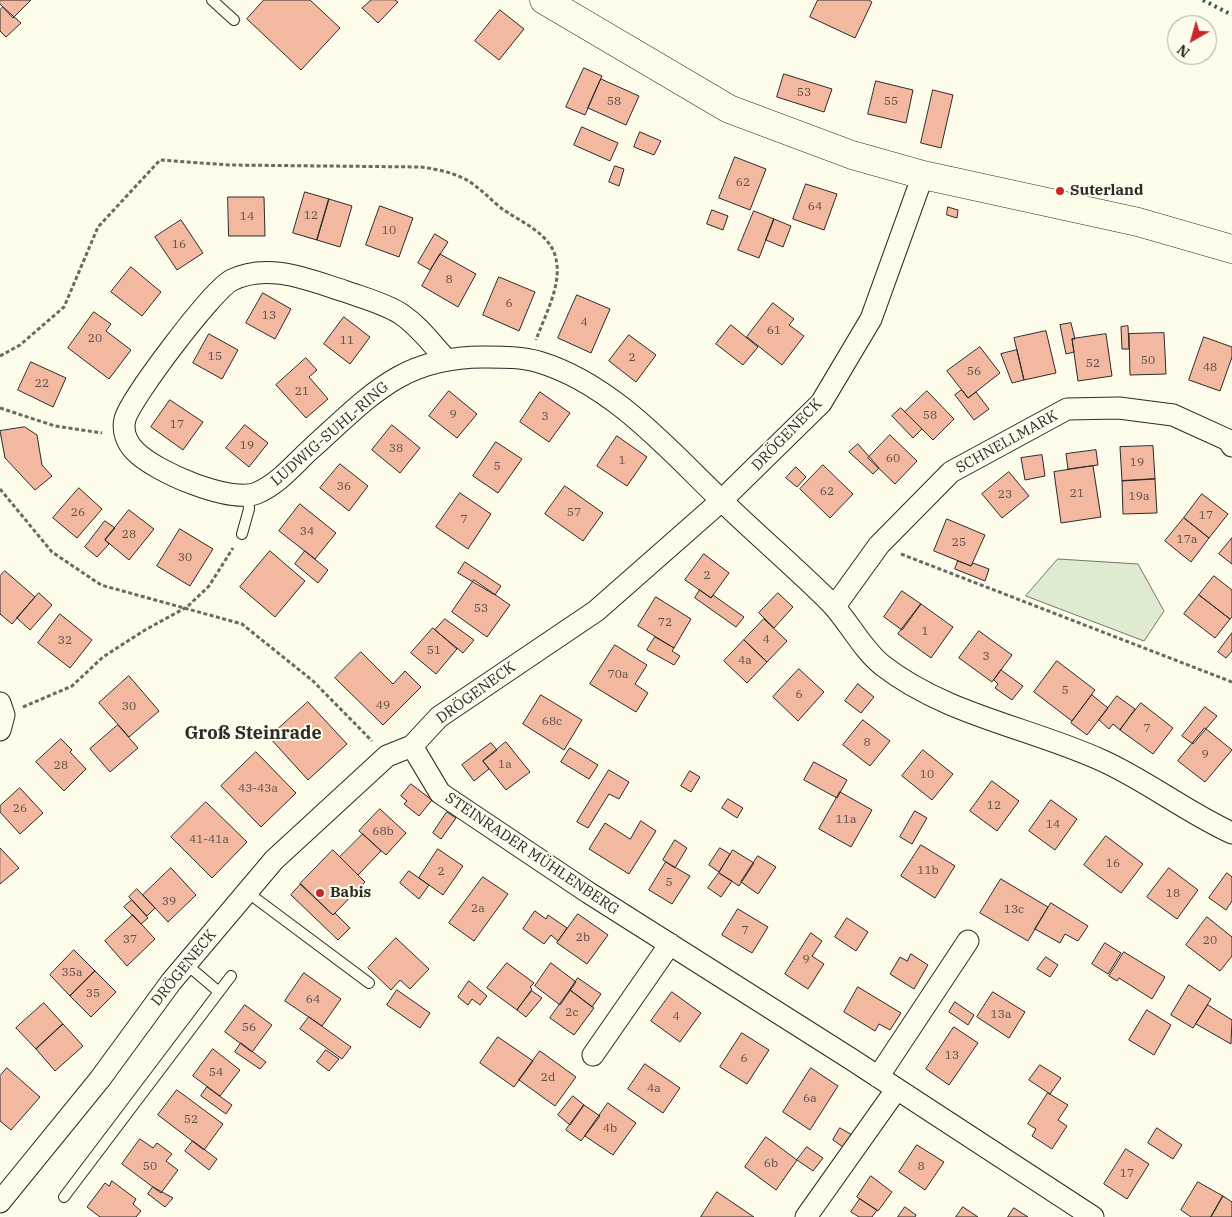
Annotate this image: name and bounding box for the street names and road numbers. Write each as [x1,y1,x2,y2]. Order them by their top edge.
street label: LUDWIG-SUHL-RING [268,378,392,490]
street label: DRÖGENECK [748,395,826,475]
street label: SCHNELLMARK [953,407,1061,477]
street label: DRÖGENECK [433,658,519,728]
street label: STEINRADER MÜHLENBERG [442,789,622,919]
street label: DRÖGENECK [148,926,220,1010]

